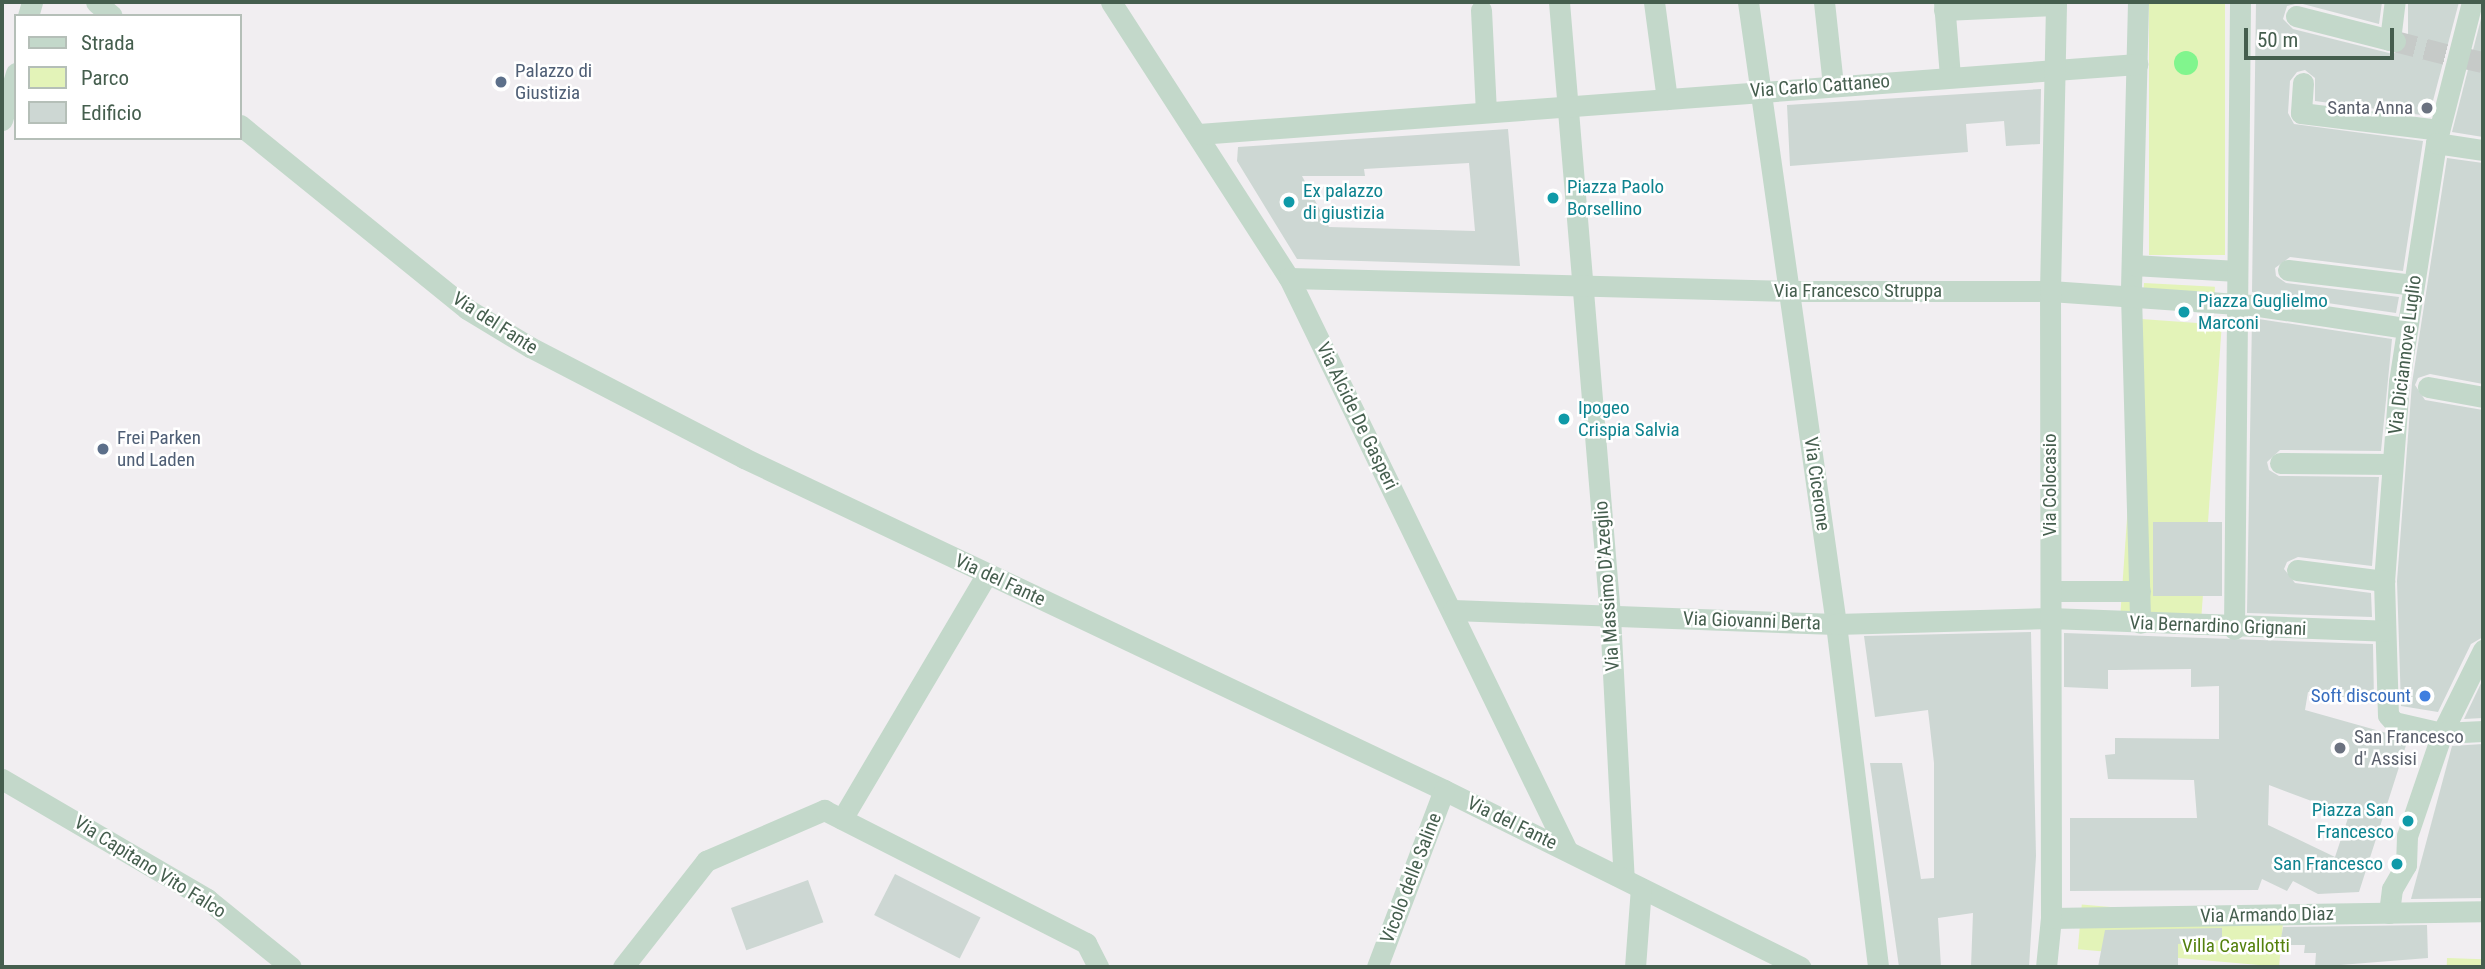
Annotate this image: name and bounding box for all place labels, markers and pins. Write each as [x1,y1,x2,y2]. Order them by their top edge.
place label: Palazzo di Giustizia [515,60,592,104]
marker: Palazzo di Giustizia [493,74,509,90]
place label: Santa Anna [2327,97,2413,119]
marker: Santa Anna [2419,100,2435,116]
place label: Piazza Paolo Borsellino [1567,176,1664,220]
place label: Ex palazzo di giustizia [1303,180,1385,224]
marker: Piazza Paolo Borsellino [1545,190,1561,206]
marker: Ex palazzo di giustizia [1281,194,1297,210]
place label: Piazza Guglielmo Marconi [2198,290,2328,334]
marker: Piazza Guglielmo Marconi [2176,304,2192,320]
place label: Ipogeo Crispia Salvia [1578,397,1680,441]
marker: Ipogeo Crispia Salvia [1556,411,1572,427]
place label: Frei Parken und Laden [117,427,201,471]
marker: Frei Parken und Laden [95,441,111,457]
place label: Soft discount [2311,685,2411,707]
marker: Soft discount [2417,688,2433,704]
place label: San Francesco d' Assisi [2354,726,2464,770]
marker: San Francesco d' Assisi [2332,740,2348,756]
place label: Piazza San Francesco [2312,799,2394,843]
marker: Piazza San Francesco [2400,813,2416,829]
place label: San Francesco [2273,853,2383,875]
marker: San Francesco [2389,856,2405,872]

